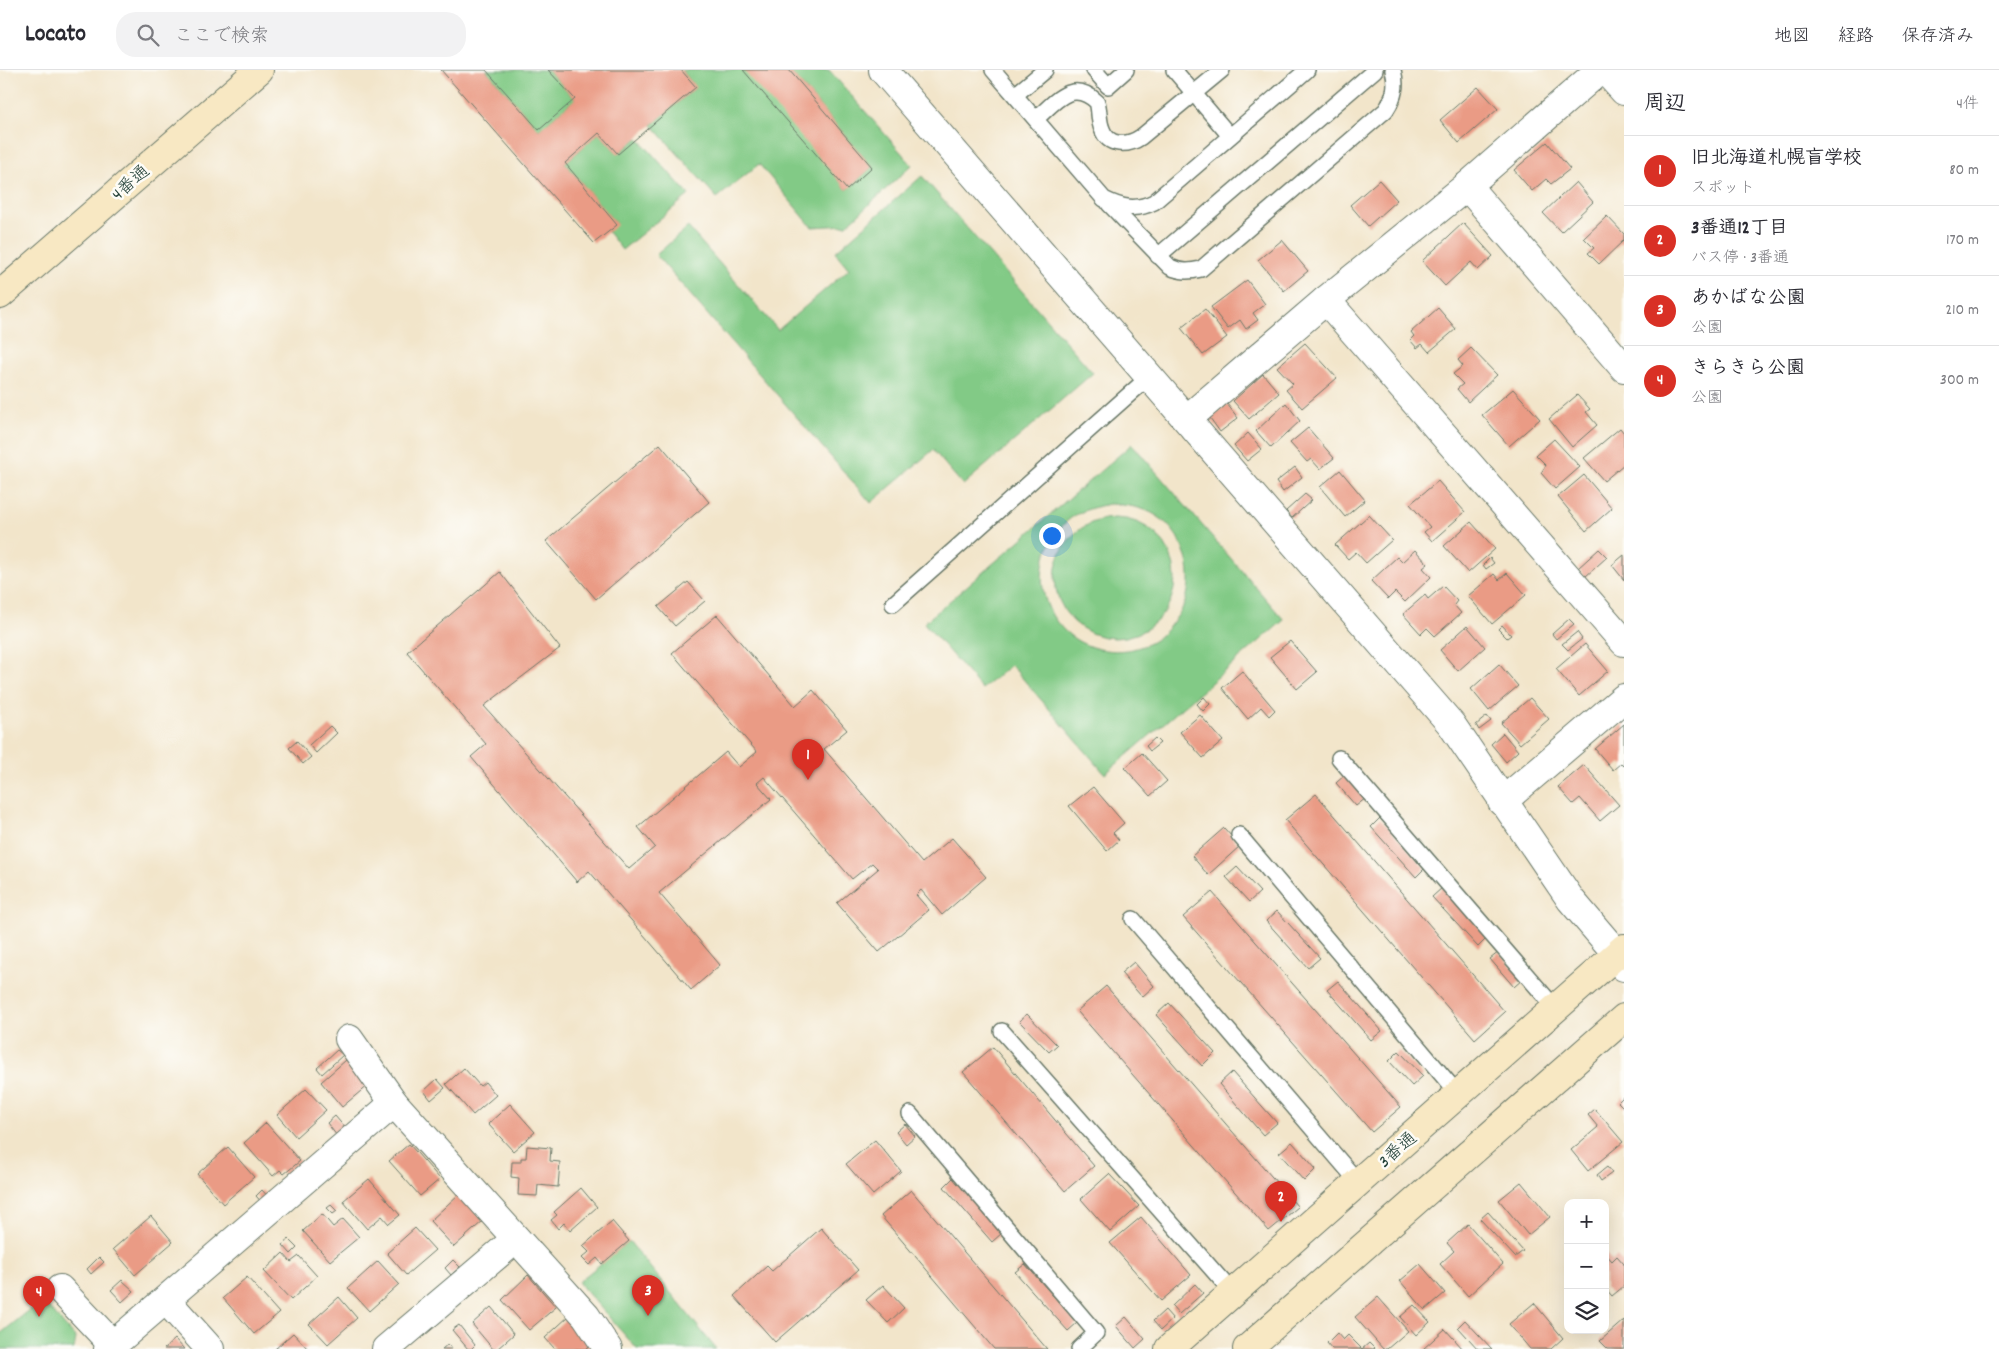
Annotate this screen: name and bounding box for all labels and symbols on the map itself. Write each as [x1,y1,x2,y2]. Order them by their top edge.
street label: 4番通 [107,160,156,208]
your location [1039,523,1065,549]
pin: 1 [792,739,824,780]
street label: 3番通 [1374,1127,1423,1175]
pin: 2 [1265,1181,1297,1222]
pin: 3 [632,1275,664,1316]
pin: 4 [23,1276,55,1317]

